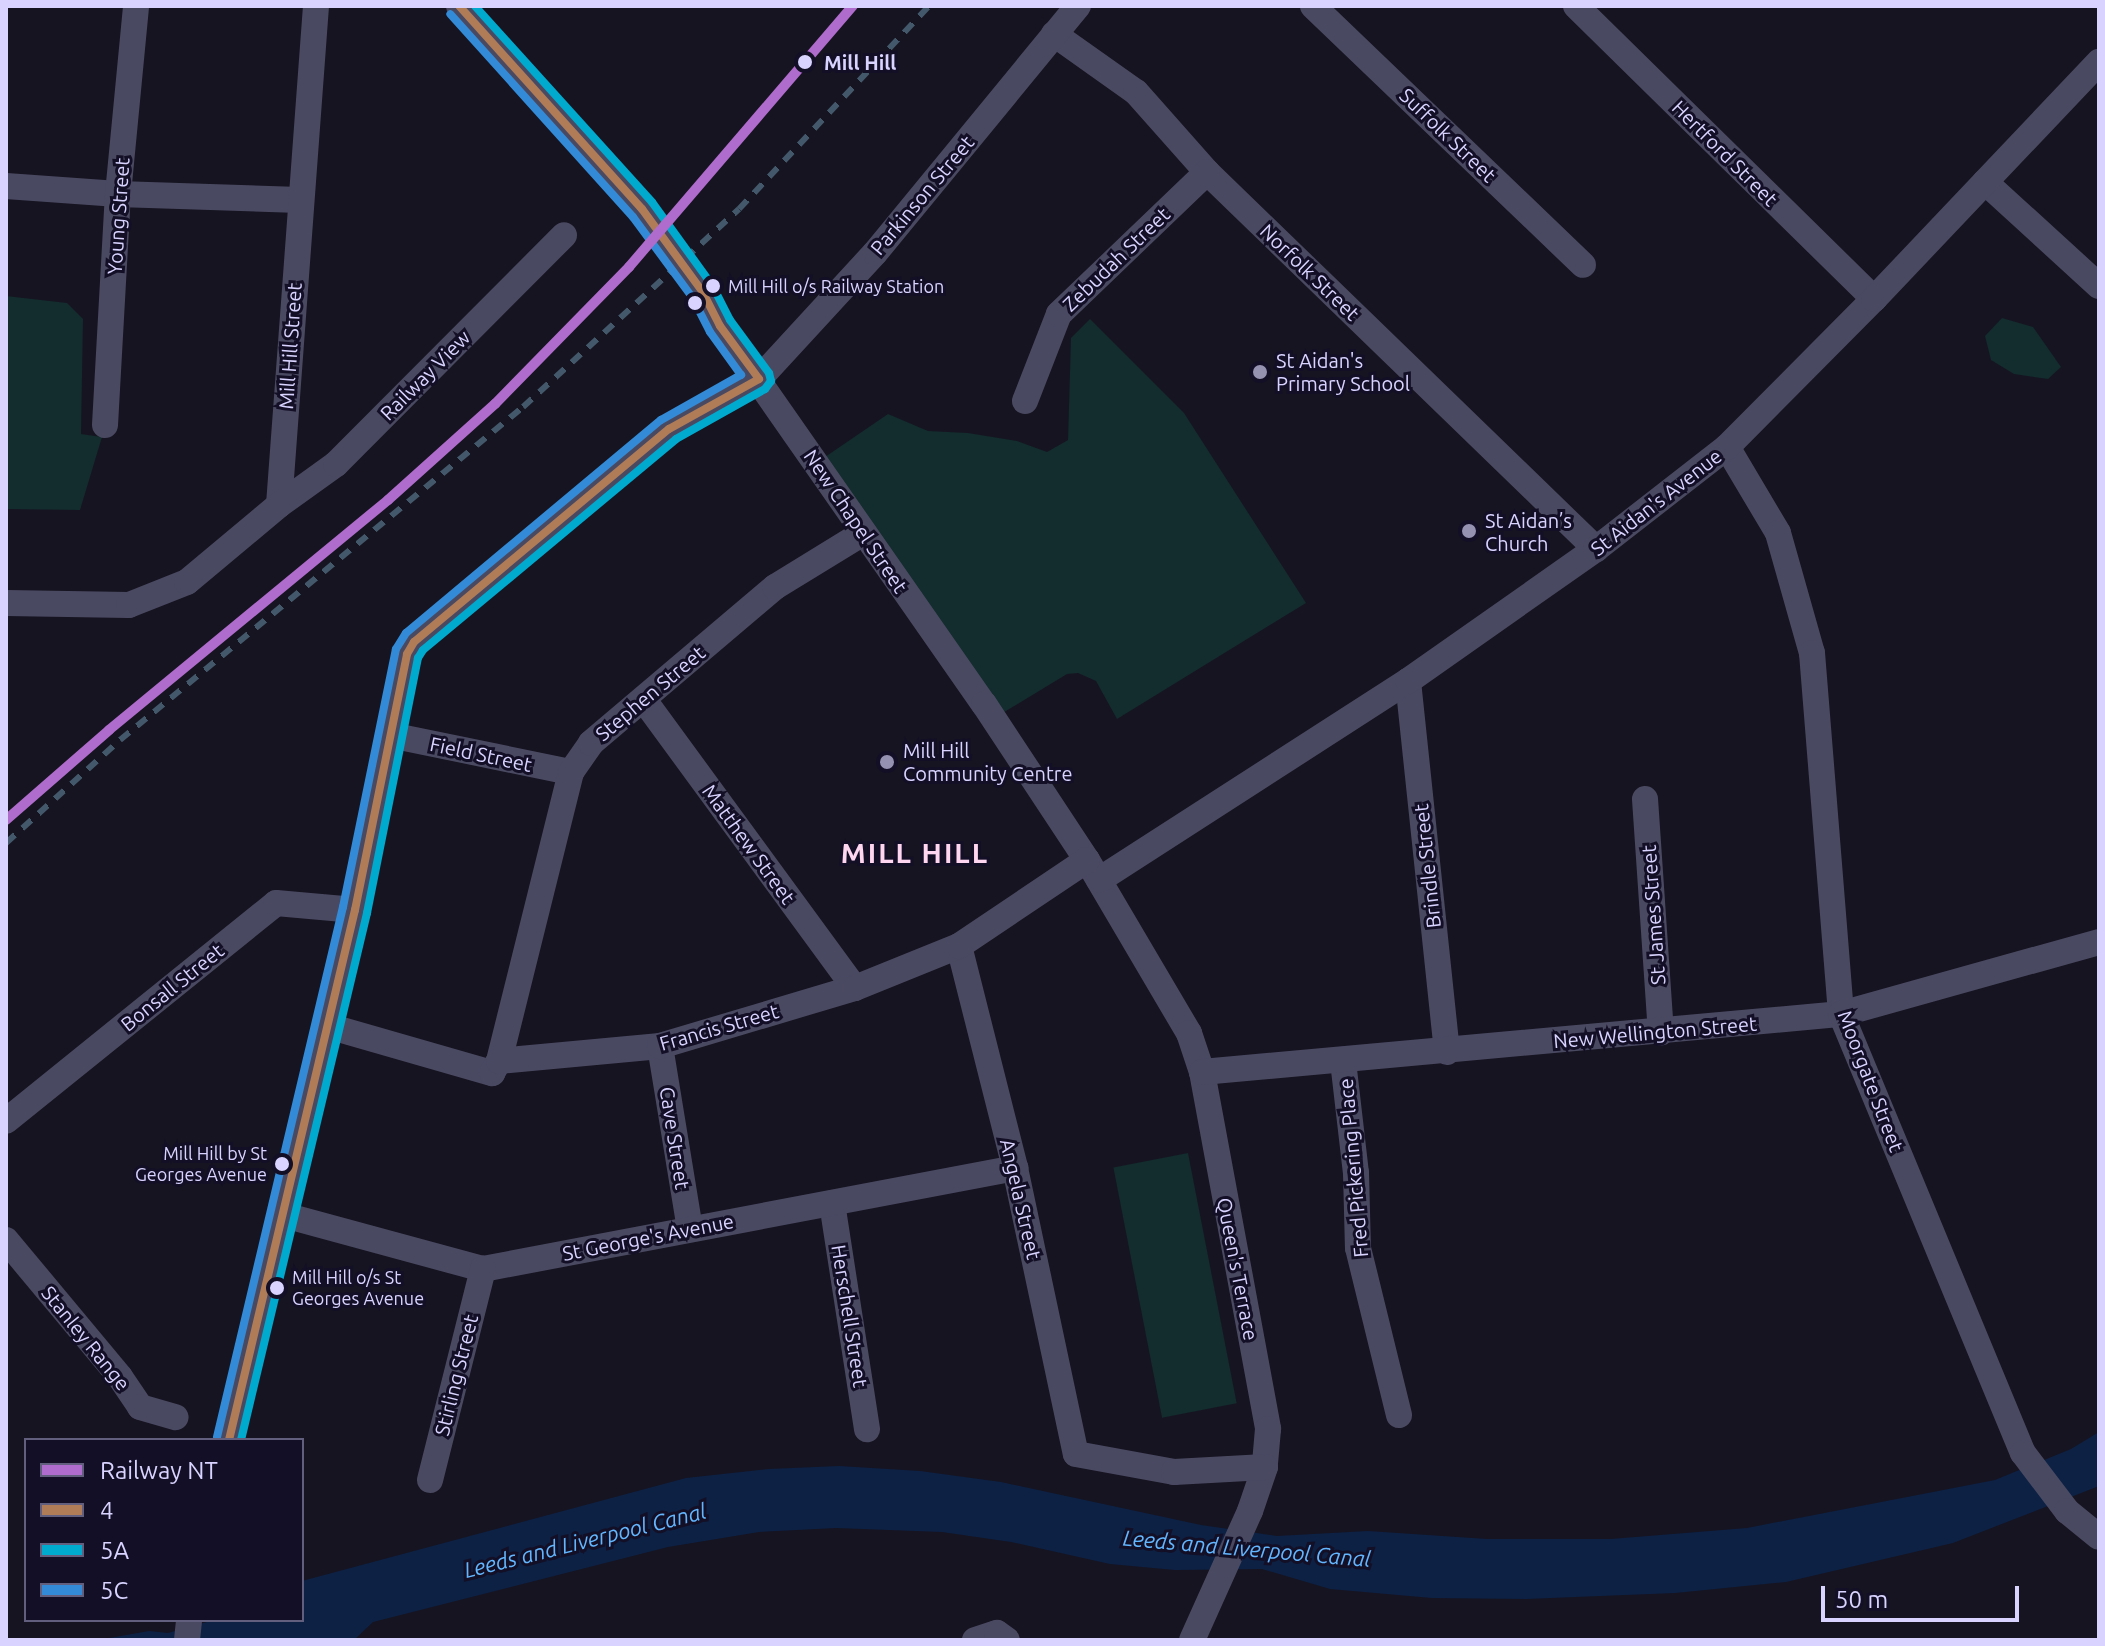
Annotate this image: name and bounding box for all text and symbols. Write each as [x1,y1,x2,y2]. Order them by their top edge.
marker: Mill Hill [793,50,817,74]
place label: Mill Hill [824,50,896,74]
street label: Suffolk Street [1395,83,1501,187]
street label: Hertford Street [1667,95,1783,211]
street label: Parkinson Street [865,131,979,259]
street label: Young Street [102,157,134,275]
street label: Zebudah Street [1058,202,1174,316]
street label: Norfolk Street [1255,219,1365,325]
place label: Mill Hill o/s Railway Station [728,275,944,297]
marker: Mill Hill o/s Railway Station [705,278,721,294]
street label: Mill Hill Street [274,282,306,410]
unlabelled marker [687,295,703,311]
street label: Railway View [375,325,475,425]
place label: St Aidan's Primary School [1276,348,1410,395]
marker: St Aidan's Primary School [1251,363,1269,381]
street label: St Aidan's Avenue [1586,444,1726,560]
street label: New Chapel Street [799,445,913,597]
place label: St Aidan’s Church [1485,508,1572,555]
marker: St Aidan’s Church [1460,522,1478,540]
street label: Stephen Street [590,640,710,746]
street label: Field Street [428,731,534,777]
place label: Mill Hill Community Centre [903,738,1072,785]
marker: Mill Hill Community Centre [878,753,896,771]
street label: Matthew Street [698,780,800,908]
street label: Brindle Street [1409,803,1445,929]
district label: MILL HILL [841,836,989,870]
street label: St James Street [1636,844,1670,986]
street label: Bonsall Street [116,938,228,1036]
street label: Francis Street [657,999,781,1055]
street label: Moorgate Street [1833,1007,1909,1155]
street label: New Wellington Street [1552,1011,1758,1053]
street label: Fred Pickering Place [1333,1077,1373,1259]
street label: Cave Street [655,1085,695,1191]
street label: Angela Street [995,1136,1047,1262]
place label: Mill Hill by St Georges Avenue [135,1143,267,1186]
marker: Mill Hill by St Georges Avenue [274,1156,290,1172]
street label: Queen's Terrace [1212,1196,1264,1342]
street label: St George's Avenue [560,1209,736,1265]
street label: Herschell Street [827,1243,873,1389]
place label: Mill Hill o/s St Georges Avenue [292,1267,424,1310]
marker: Mill Hill o/s St Georges Avenue [269,1280,285,1296]
street label: Stanley Range [37,1281,135,1395]
street label: Stirling Street [429,1312,483,1438]
legend [24,1438,304,1622]
text: Railway NT [100,1457,218,1484]
text: 4 [100,1497,114,1524]
water label: Leeds and Liverpool Canal [461,1497,709,1583]
water label: Leeds and Liverpool Canal [1122,1524,1372,1572]
text: 5A [100,1537,129,1564]
scale bar [1825,1570,2023,1620]
text: 5C [100,1577,128,1604]
text: 50 m [1835,1586,1888,1613]

